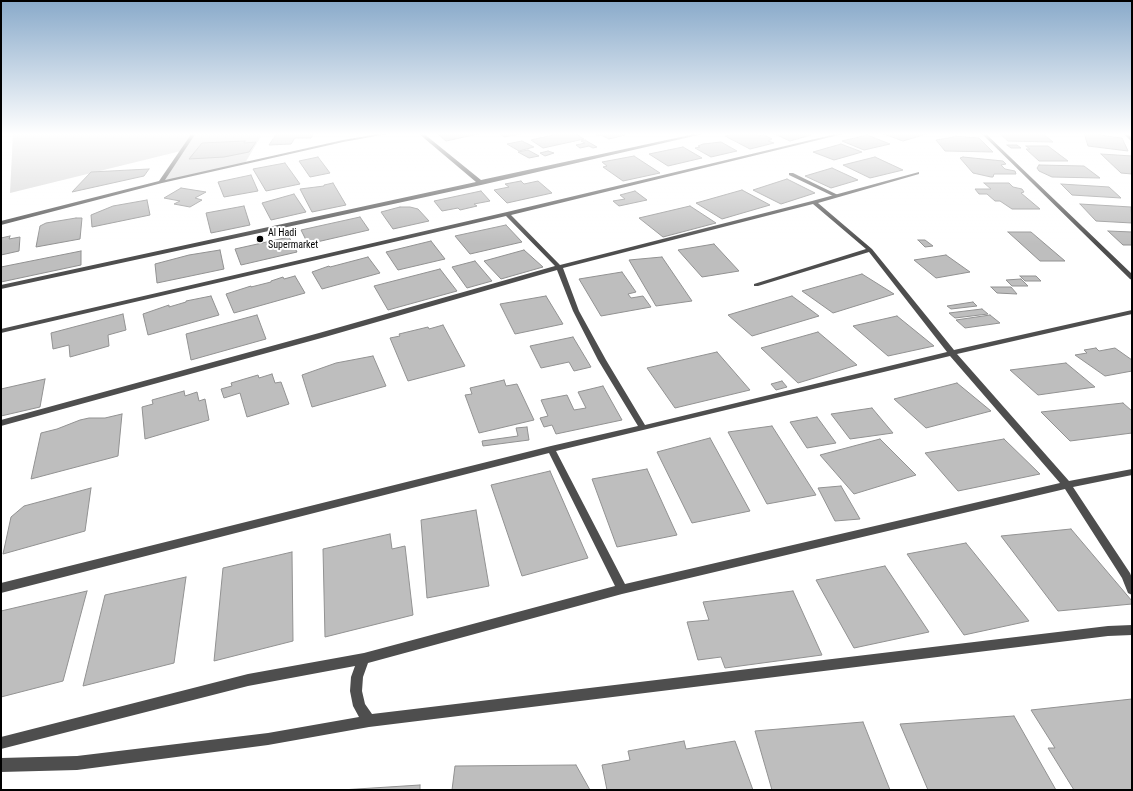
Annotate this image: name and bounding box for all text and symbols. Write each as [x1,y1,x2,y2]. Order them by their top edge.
place label: Al Hadi Supermarket [268,227,318,250]
marker: Al Hadi Supermarket [255,234,265,244]

